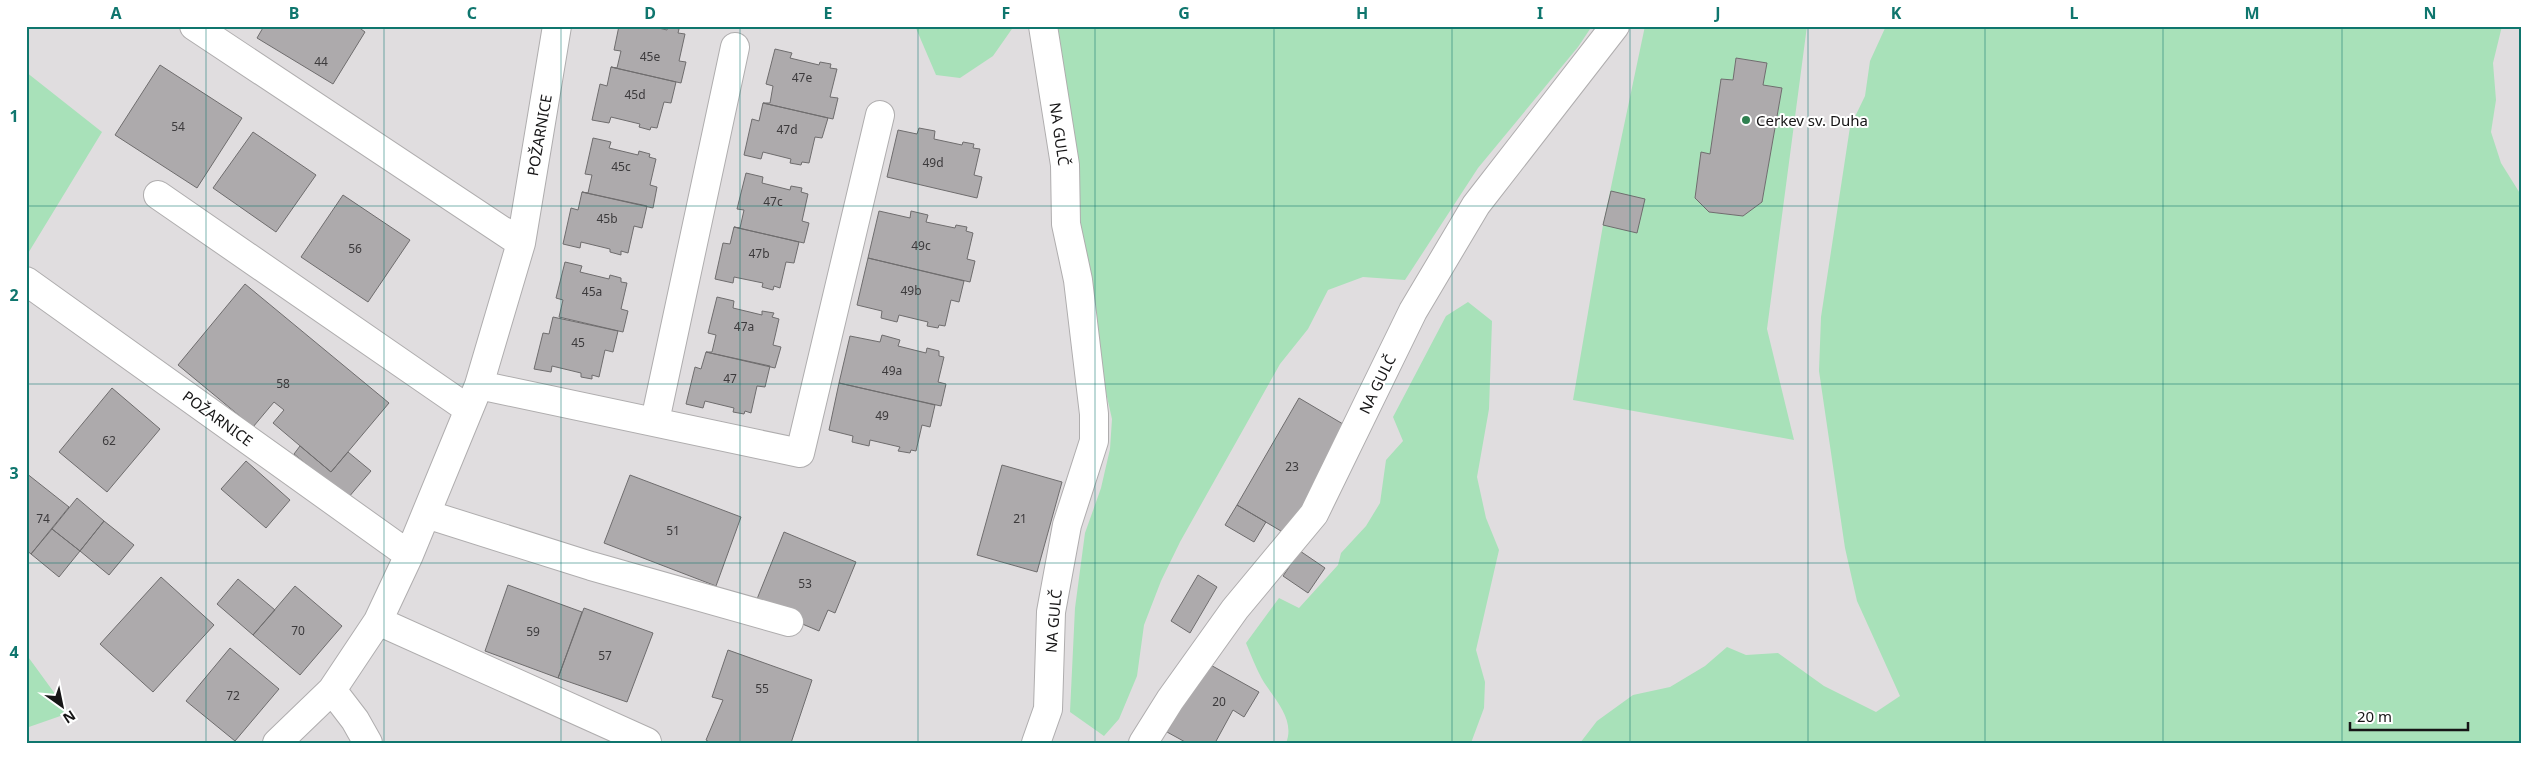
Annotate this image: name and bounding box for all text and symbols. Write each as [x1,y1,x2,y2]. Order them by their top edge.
text: A [110,2,122,24]
text: B [289,2,299,24]
text: C [467,2,477,24]
text: D [644,2,656,24]
text: E [824,2,833,24]
text: F [1002,2,1010,24]
text: G [1178,2,1190,24]
text: H [1356,2,1368,24]
text: I [1537,2,1543,24]
text: J [1713,2,1721,24]
text: K [1891,2,1902,24]
text: L [2070,2,2079,24]
text: M [2244,2,2260,24]
text: N [2423,2,2437,24]
house number: 45e [640,48,660,65]
house number: 44 [314,53,328,70]
house number: 47e [792,69,812,86]
house number: 45d [624,86,646,103]
street label: POŽARNICE [522,93,556,177]
street label: NA GULČ [1046,101,1074,168]
text: 1 [9,105,19,127]
place label: Cerkev sv. Duha [1756,110,1868,130]
marker: Cerkev sv. Duha [1740,114,1752,126]
house number: 54 [171,118,185,135]
house number: 47d [776,121,798,138]
house number: 49d [922,154,944,171]
house number: 45c [611,158,631,175]
house number: 47c [763,193,783,210]
house number: 45b [596,210,618,227]
house number: 49c [911,237,931,254]
house number: 56 [348,240,362,257]
house number: 47b [748,245,770,262]
house number: 49b [900,282,922,299]
house number: 45a [582,283,602,300]
text: 2 [9,284,19,306]
house number: 47a [734,318,754,335]
house number: 45 [571,334,585,351]
street label: NA GULČ [1354,350,1400,417]
house number: 49a [882,362,902,379]
house number: 47 [723,370,737,387]
house number: 58 [276,375,290,392]
street label: POŽARNICE [179,386,257,450]
house number: 49 [875,407,889,424]
house number: 62 [102,432,116,449]
house number: 23 [1285,458,1299,475]
text: 3 [9,462,19,484]
house number: 74 [36,510,50,527]
house number: 21 [1013,510,1027,527]
house number: 51 [666,522,680,539]
house number: 53 [798,575,812,592]
street label: NA GULČ [1040,588,1066,654]
house number: 70 [291,622,305,639]
house number: 59 [526,623,540,640]
text: 4 [9,641,19,663]
house number: 57 [598,647,612,664]
house number: 55 [755,680,769,697]
north arrow [38,682,88,732]
house number: 72 [226,687,240,704]
house number: 20 [1212,693,1226,710]
scale bar [2350,699,2467,731]
text: N [59,706,79,728]
text: 20 m [2357,706,2392,726]

